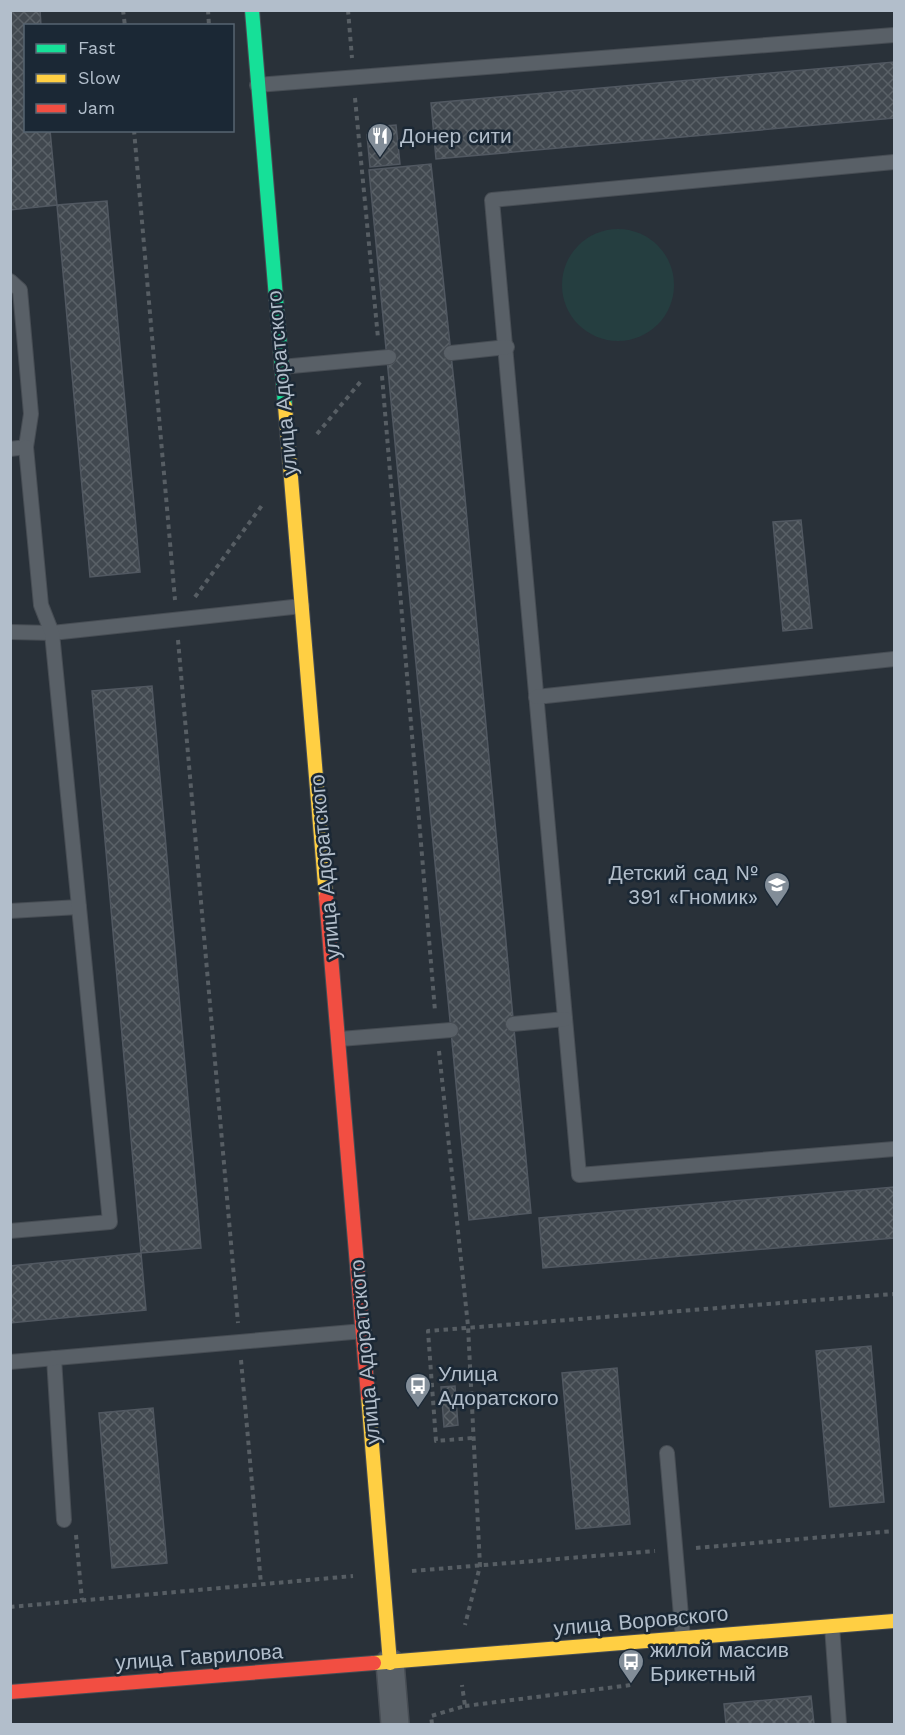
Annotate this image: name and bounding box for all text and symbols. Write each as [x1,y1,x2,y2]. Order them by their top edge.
legend [24,24,234,132]
text: Fast [78,37,116,58]
text: Slow [78,67,121,88]
text: Jam [78,97,115,118]
restaurant icon: Донер сити [365,121,395,159]
place label: Донер сити [400,123,512,148]
street label: улица Адоратского [261,290,302,477]
street label: улица Адоратского [304,774,345,961]
place label: Детский сад № 391 «Гномик» [609,860,758,909]
school or university icon: Детский сад № 391 «Гномик» [762,870,792,908]
street label: улица Адоратского [344,1259,385,1446]
place label: Улица Адоратского [438,1361,559,1410]
bus stop icon: Улица Адоратского [403,1371,433,1409]
street label: улица Воровского [553,1600,729,1641]
place label: жилой массив Брикетный [650,1637,789,1686]
street label: улица Гаврилова [114,1638,284,1675]
bus stop icon: жилой массив Брикетный [616,1647,646,1685]

